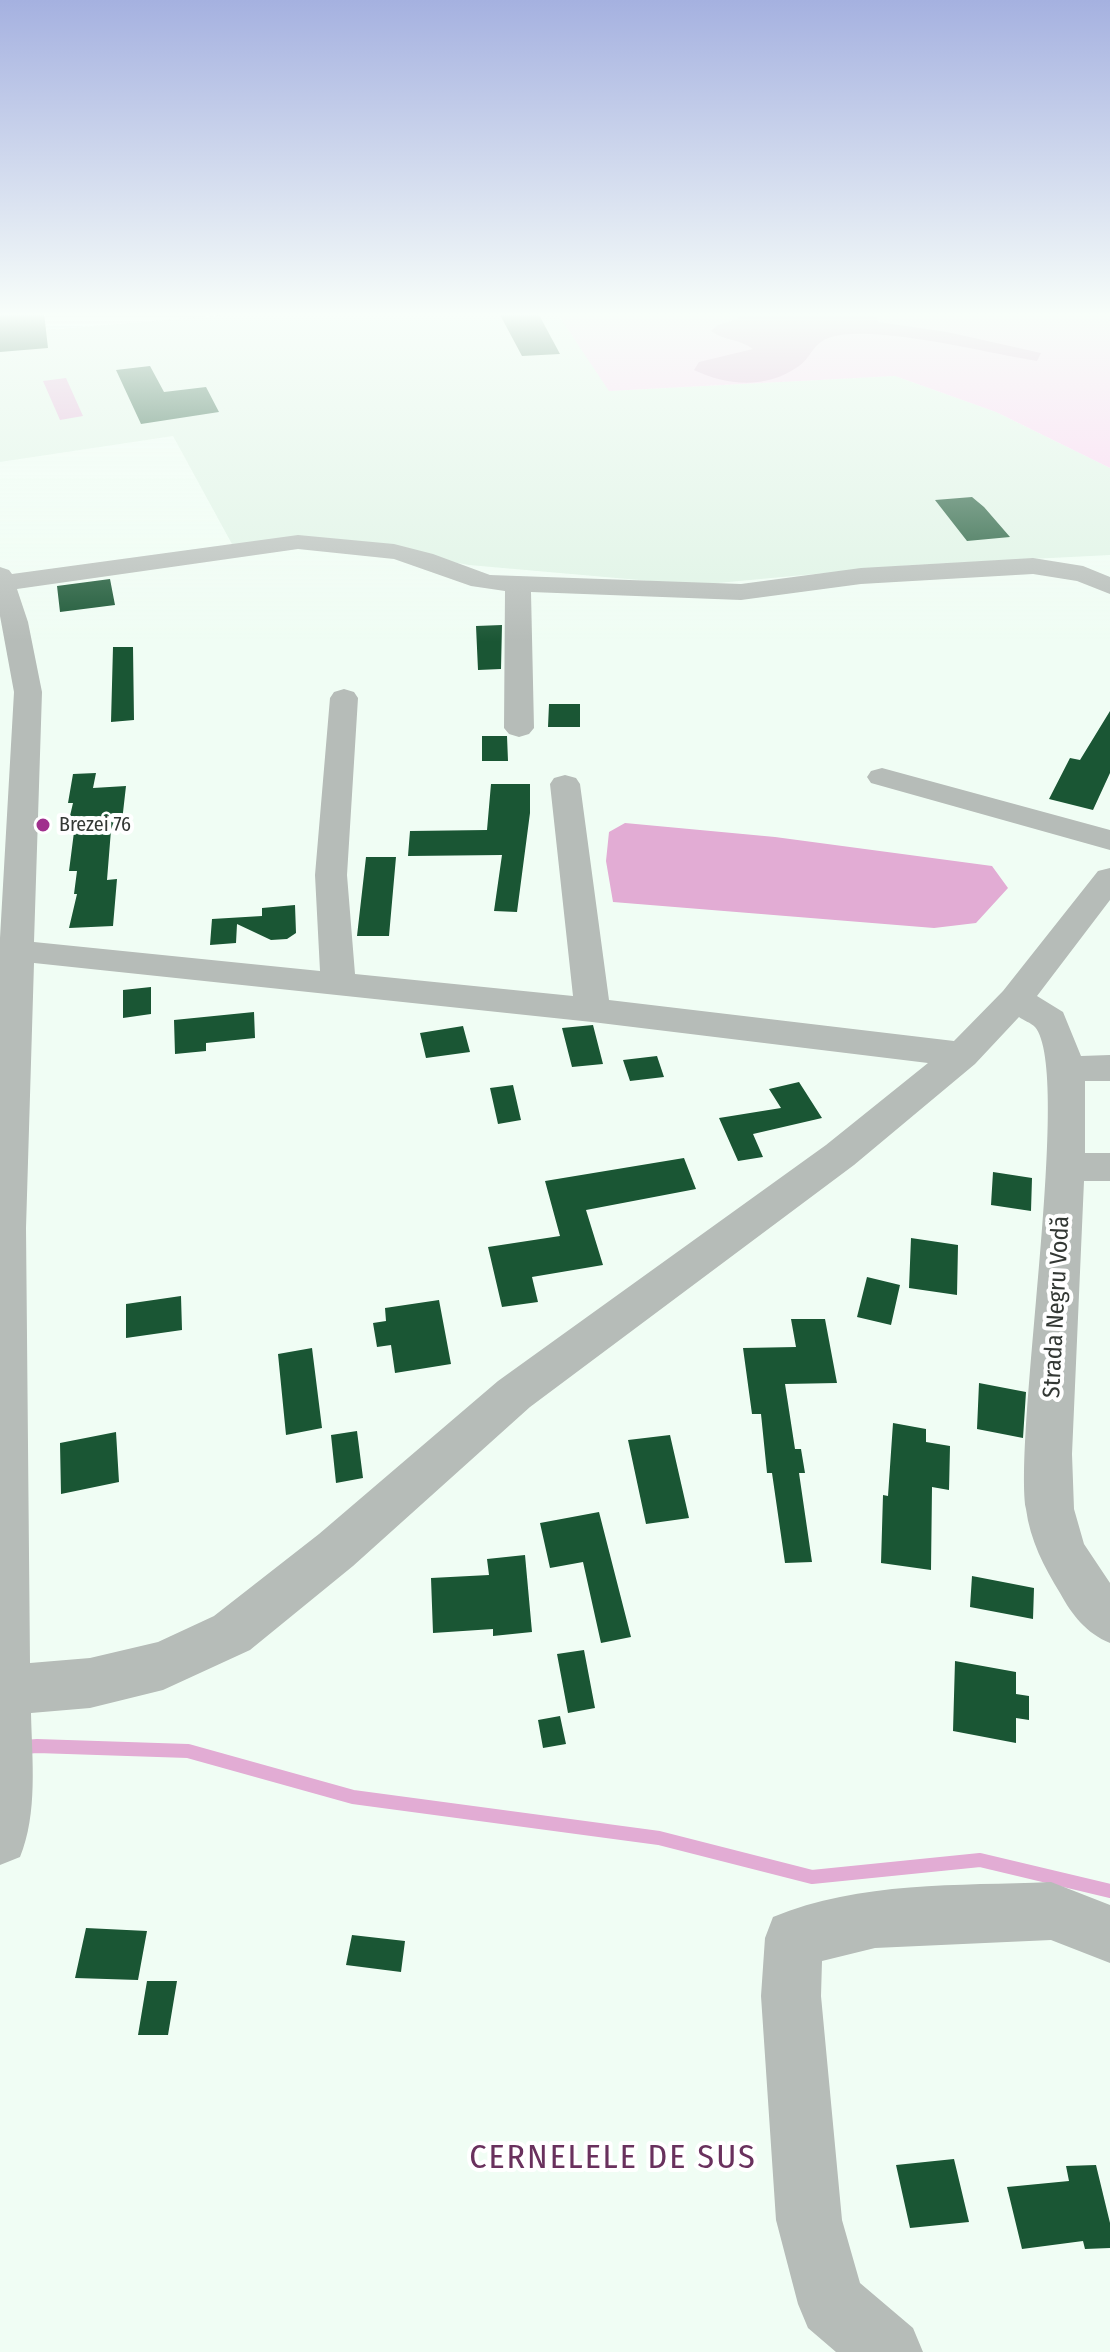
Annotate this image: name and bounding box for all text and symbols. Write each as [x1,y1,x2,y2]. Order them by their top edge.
place label: Brezei 76 [59,813,131,837]
marker: Brezei 76 [34,816,52,834]
street label: Strada Negru Vodă [1038,1215,1076,1399]
district label: CERNELELE DE SUS [469,2139,757,2179]

